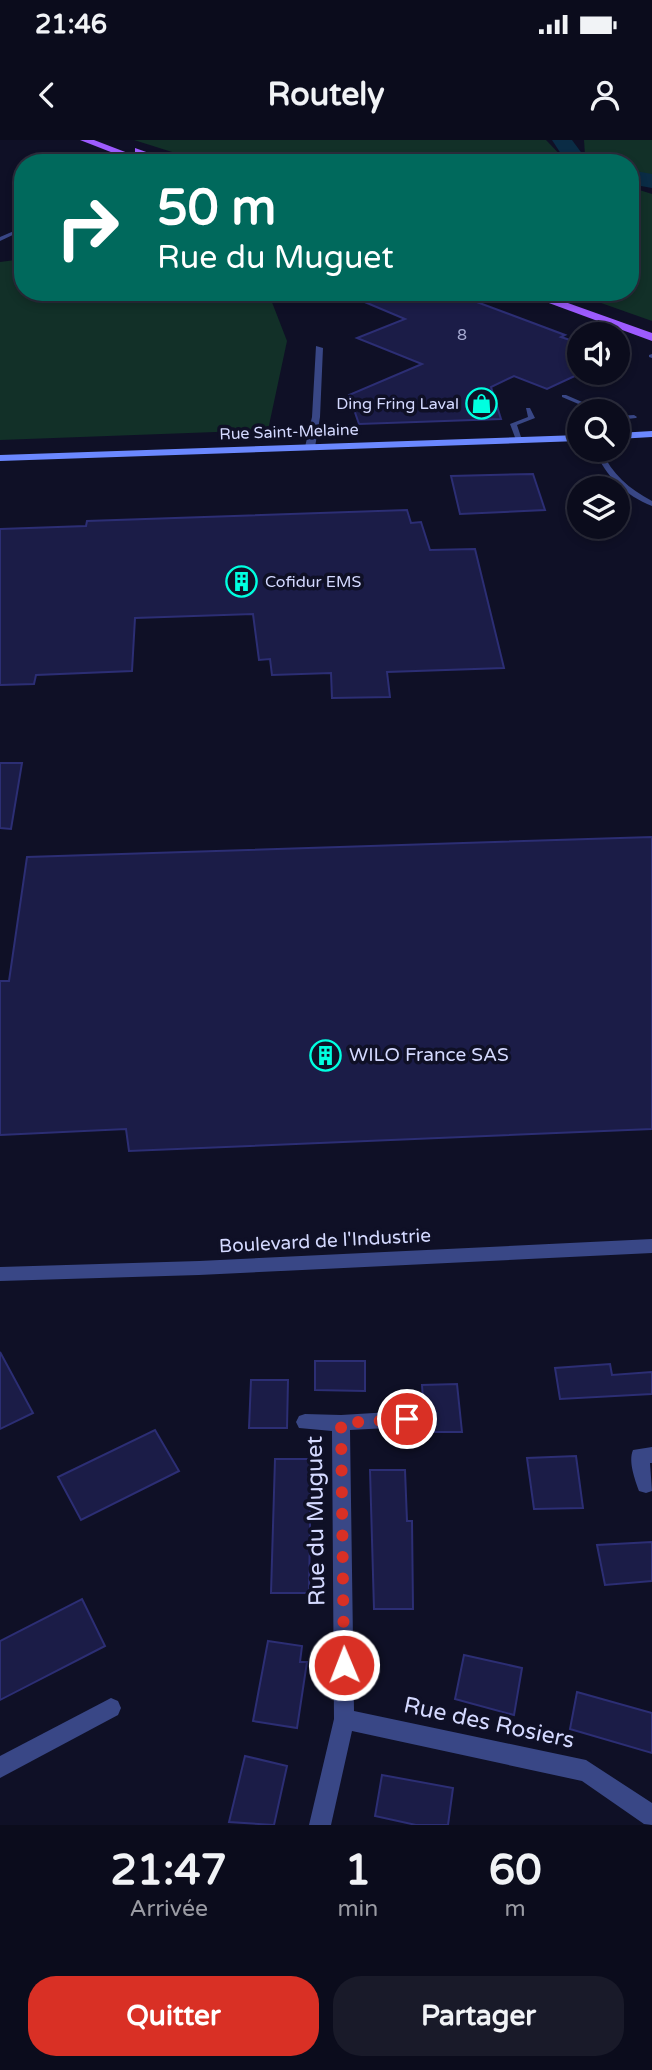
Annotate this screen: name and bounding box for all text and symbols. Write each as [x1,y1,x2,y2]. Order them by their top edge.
text: 21:46 [35,9,107,40]
icon: back [28,76,66,114]
text: Routely [268,76,385,114]
icon: person [586,76,624,114]
text: 50 m [157,179,276,238]
icon: right [42,182,133,273]
text: Rue du Muguet [157,239,394,277]
map controls [567,322,630,539]
button: sound [567,322,630,385]
house number: 8 [457,325,467,345]
shop icon: Ding Fring Laval [465,387,499,421]
place label: Ding Fring Laval [336,394,459,414]
button: search [567,399,630,462]
street label: Rue Saint-Melaine [219,420,359,444]
button: layers [567,476,630,539]
building icon: Cofidur EMS [225,565,259,599]
place label: Cofidur EMS [265,572,361,592]
building icon: WILO France SAS [309,1038,343,1072]
place label: WILO France SAS [349,1044,509,1066]
street label: Boulevard de l'Industrie [218,1224,432,1258]
pin [377,1389,437,1449]
icon: arrive [388,1400,426,1438]
street label: Rue du Muguet [301,1435,331,1606]
position arrow [307,1628,381,1702]
street label: Rue des Rosiers [401,1691,577,1755]
text: 21:47 [110,1845,227,1896]
text: 1 [345,1845,371,1896]
text: 60 [489,1845,542,1896]
text: Arrivée [129,1895,208,1923]
text: min [337,1895,378,1923]
text: m [505,1895,526,1923]
button: Quitter [28,1976,319,2056]
button: Partager [333,1976,624,2056]

